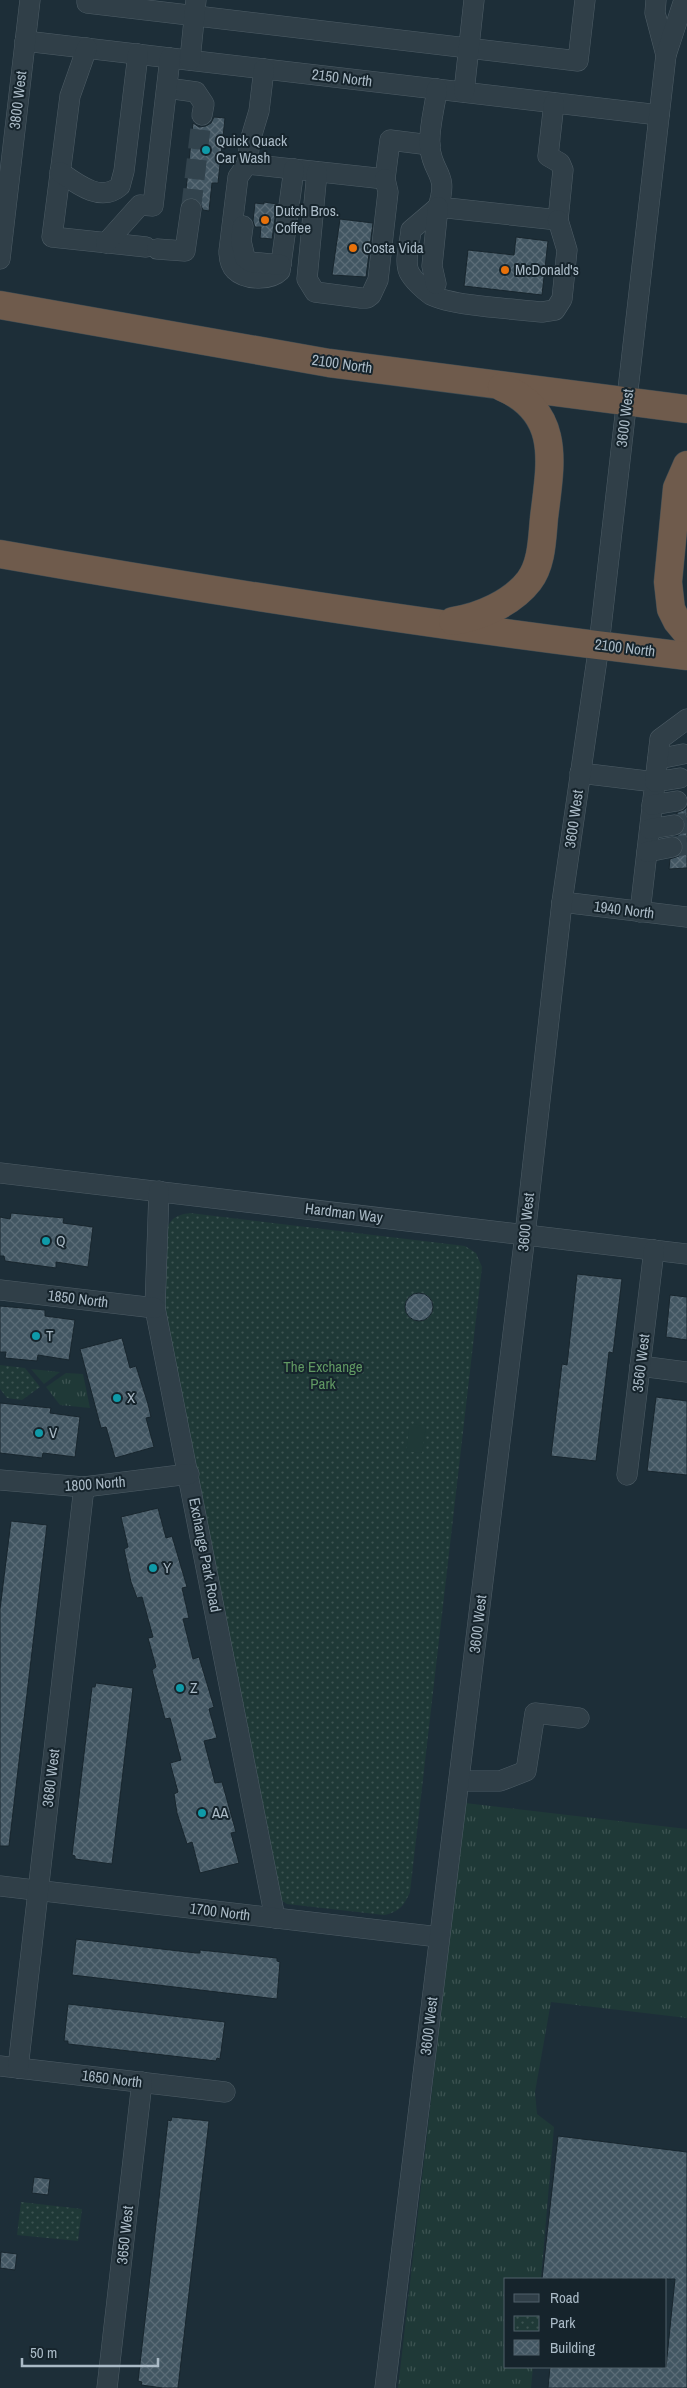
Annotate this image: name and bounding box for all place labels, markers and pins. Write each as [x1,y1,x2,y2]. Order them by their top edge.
place label: Quick Quack Car Wash [216,130,288,168]
marker: Quick Quack Car Wash [200,144,212,156]
place label: Dutch Bros. Coffee [275,200,339,238]
marker: Dutch Bros. Coffee [259,214,271,226]
place label: Costa Vida [363,237,424,258]
marker: Costa Vida [347,242,359,254]
place label: McDonald's [515,259,579,280]
marker: McDonald's [499,264,511,276]
place label: Q [56,1230,66,1251]
marker: Q [40,1235,52,1247]
place label: T [46,1325,54,1346]
marker: T [30,1330,42,1342]
place label: X [127,1387,136,1408]
marker: X [111,1392,123,1404]
place label: V [49,1422,58,1443]
marker: V [33,1427,45,1439]
place label: Y [163,1557,172,1578]
marker: Y [147,1562,159,1574]
place label: Z [190,1677,198,1698]
marker: Z [174,1682,186,1694]
place label: AA [211,1802,229,1823]
marker: AA [196,1807,208,1819]

